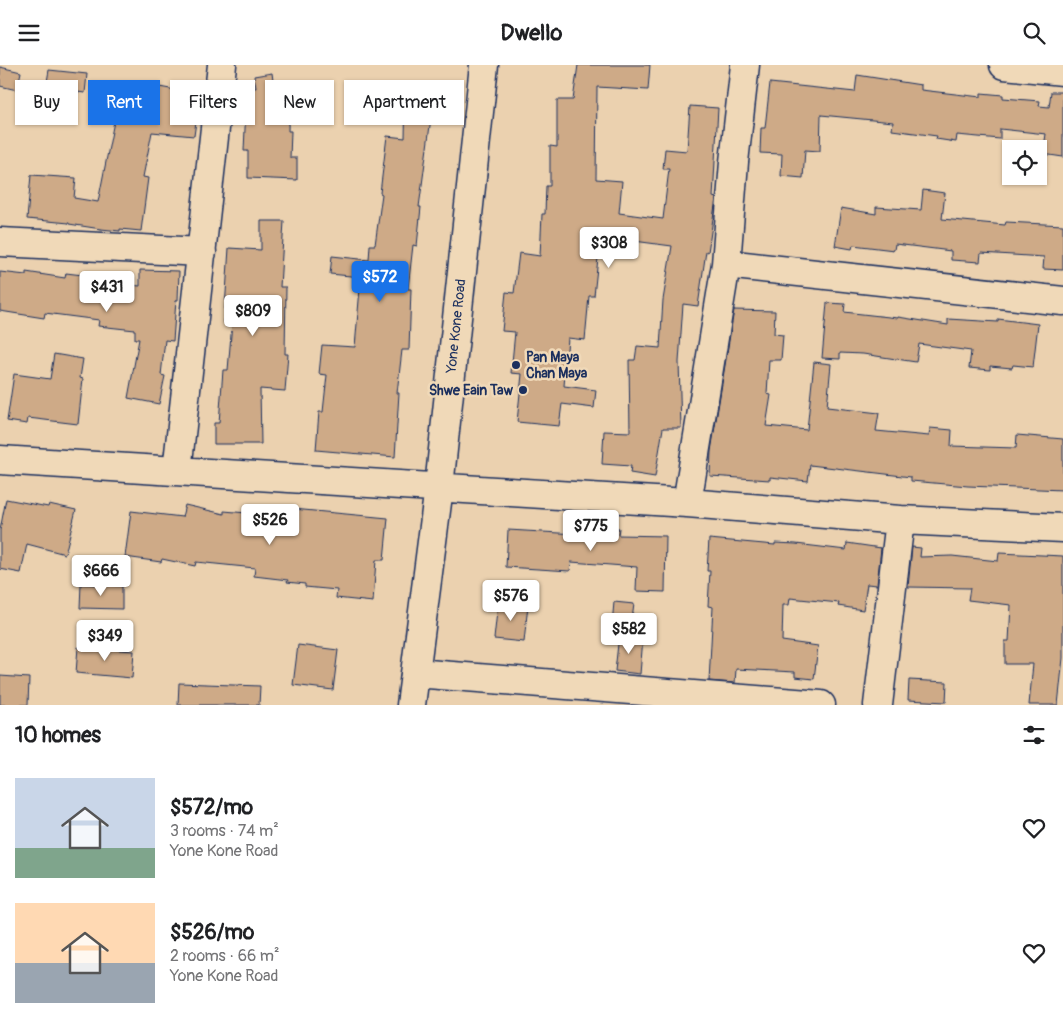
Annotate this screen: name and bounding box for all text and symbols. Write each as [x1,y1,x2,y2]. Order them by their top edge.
icon: menu [15,19,43,47]
text: Dwello [501,19,562,47]
icon: search [1020,19,1048,47]
chip: Buy [15,80,78,125]
chip: Rent [88,80,160,125]
chip: Filters [170,80,255,125]
chip: New [265,80,334,125]
chip: Apartment [344,80,464,125]
map controls [1002,140,1047,185]
button: locate [1002,140,1047,185]
pin: $308 [579,227,639,269]
text: $308 [591,233,627,253]
pin: $572 [350,261,410,303]
text: $572 [363,267,397,287]
pin: $431 [77,271,137,313]
text: $431 [90,277,124,297]
street label: Yone Kone Road [442,278,469,375]
pin: $809 [223,295,283,337]
text: $809 [235,301,271,321]
place label: Pan Maya Chan Maya [526,349,588,382]
marker: Pan Maya Chan Maya [510,359,522,371]
place label: Shwe Eain Taw [429,382,514,399]
marker: Shwe Eain Taw [517,384,529,396]
pin: $526 [240,503,300,546]
pin: $775 [561,509,621,552]
text: $526 [252,510,288,530]
text: $775 [574,516,608,536]
pin: $666 [71,555,131,597]
text: $666 [83,561,119,581]
pin: $576 [481,579,541,622]
text: $576 [493,586,529,606]
pin: $582 [599,613,659,655]
pin: $349 [75,619,135,662]
text: $582 [612,619,646,639]
text: $349 [87,626,123,646]
icon: filters [1020,721,1048,749]
text: 10 homes [15,722,101,749]
text: $572/mo [170,794,253,821]
icon: home [55,798,115,858]
icon: heart [1020,814,1048,842]
text: 3 rooms · 74 m² [170,821,279,841]
text: Yone Kone Road [170,841,278,861]
text: $526/mo [170,919,254,946]
icon: home [55,923,115,983]
icon: heart [1020,939,1048,967]
text: 2 rooms · 66 m² [170,946,280,966]
text: Yone Kone Road [170,966,278,986]

